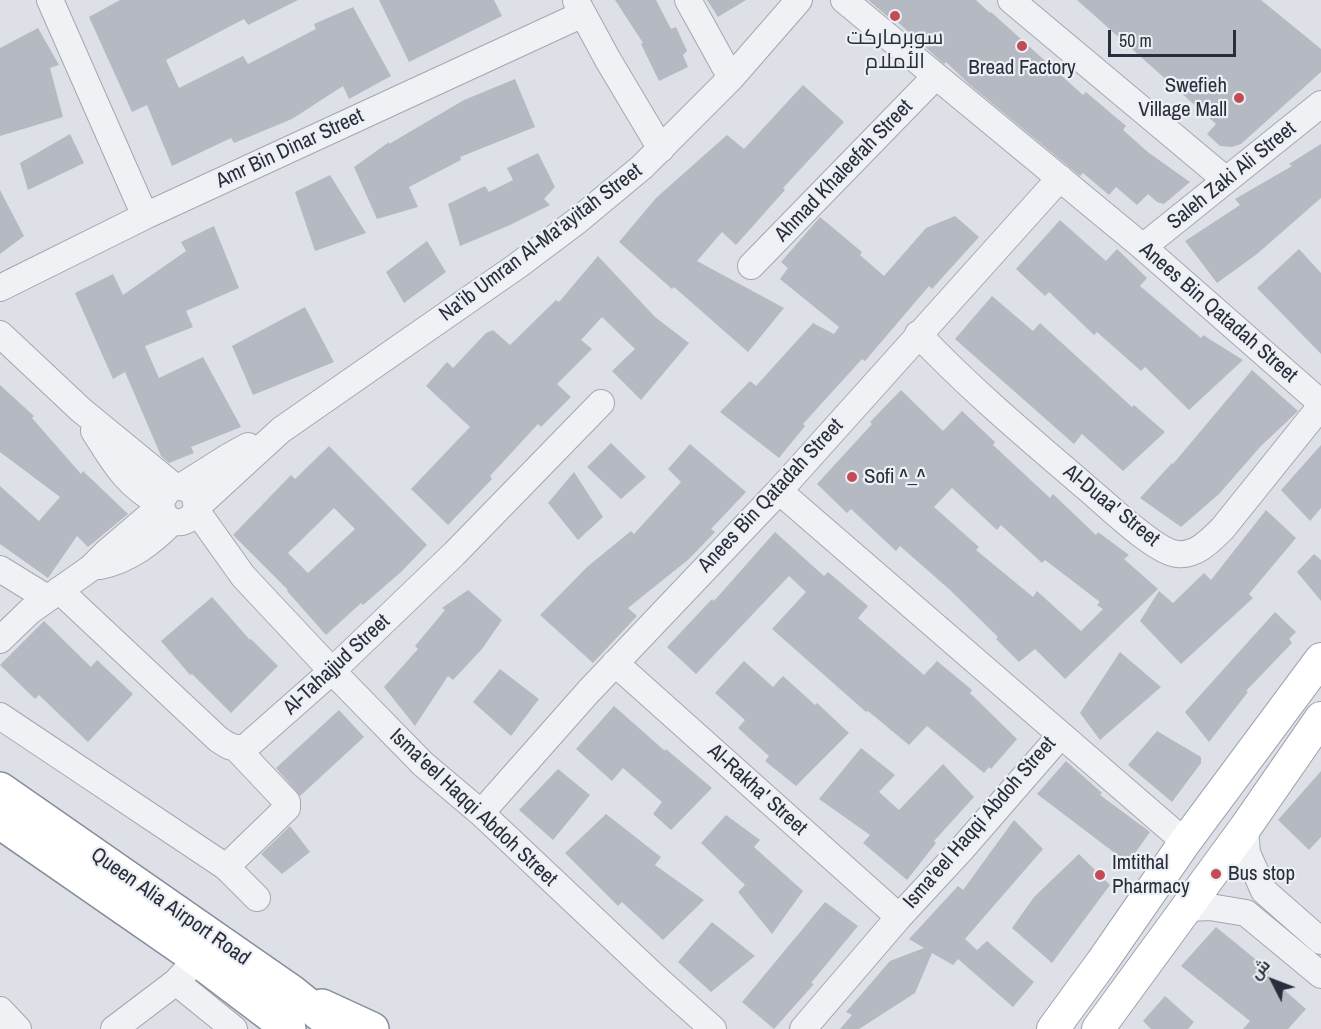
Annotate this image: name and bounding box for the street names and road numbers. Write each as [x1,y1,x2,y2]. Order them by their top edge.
street label: Ahmad Khaleefah Street [770,95,918,247]
street label: Amr Bin Dinar Street [212,104,368,194]
street label: Saleh Zaki Ali Street [1163,117,1301,235]
street label: Na'ib Umran Al-Ma'ayitah Street [435,159,647,327]
street label: Anees Bin Qatadah Street [1134,238,1302,388]
street label: Anees Bin Qatadah Street [693,414,849,578]
street label: Al-Duaa' Street [1058,460,1164,552]
street label: Al-Tahajjud Street [279,609,395,721]
street label: Isma'eel Haqqi Abdoh Street [384,724,562,892]
street label: Isma'eel Haqqi Abdoh Street [898,732,1062,914]
street label: Al-Rakha' Street [702,739,812,841]
street label: Queen Alia Airport Road [86,843,254,971]

